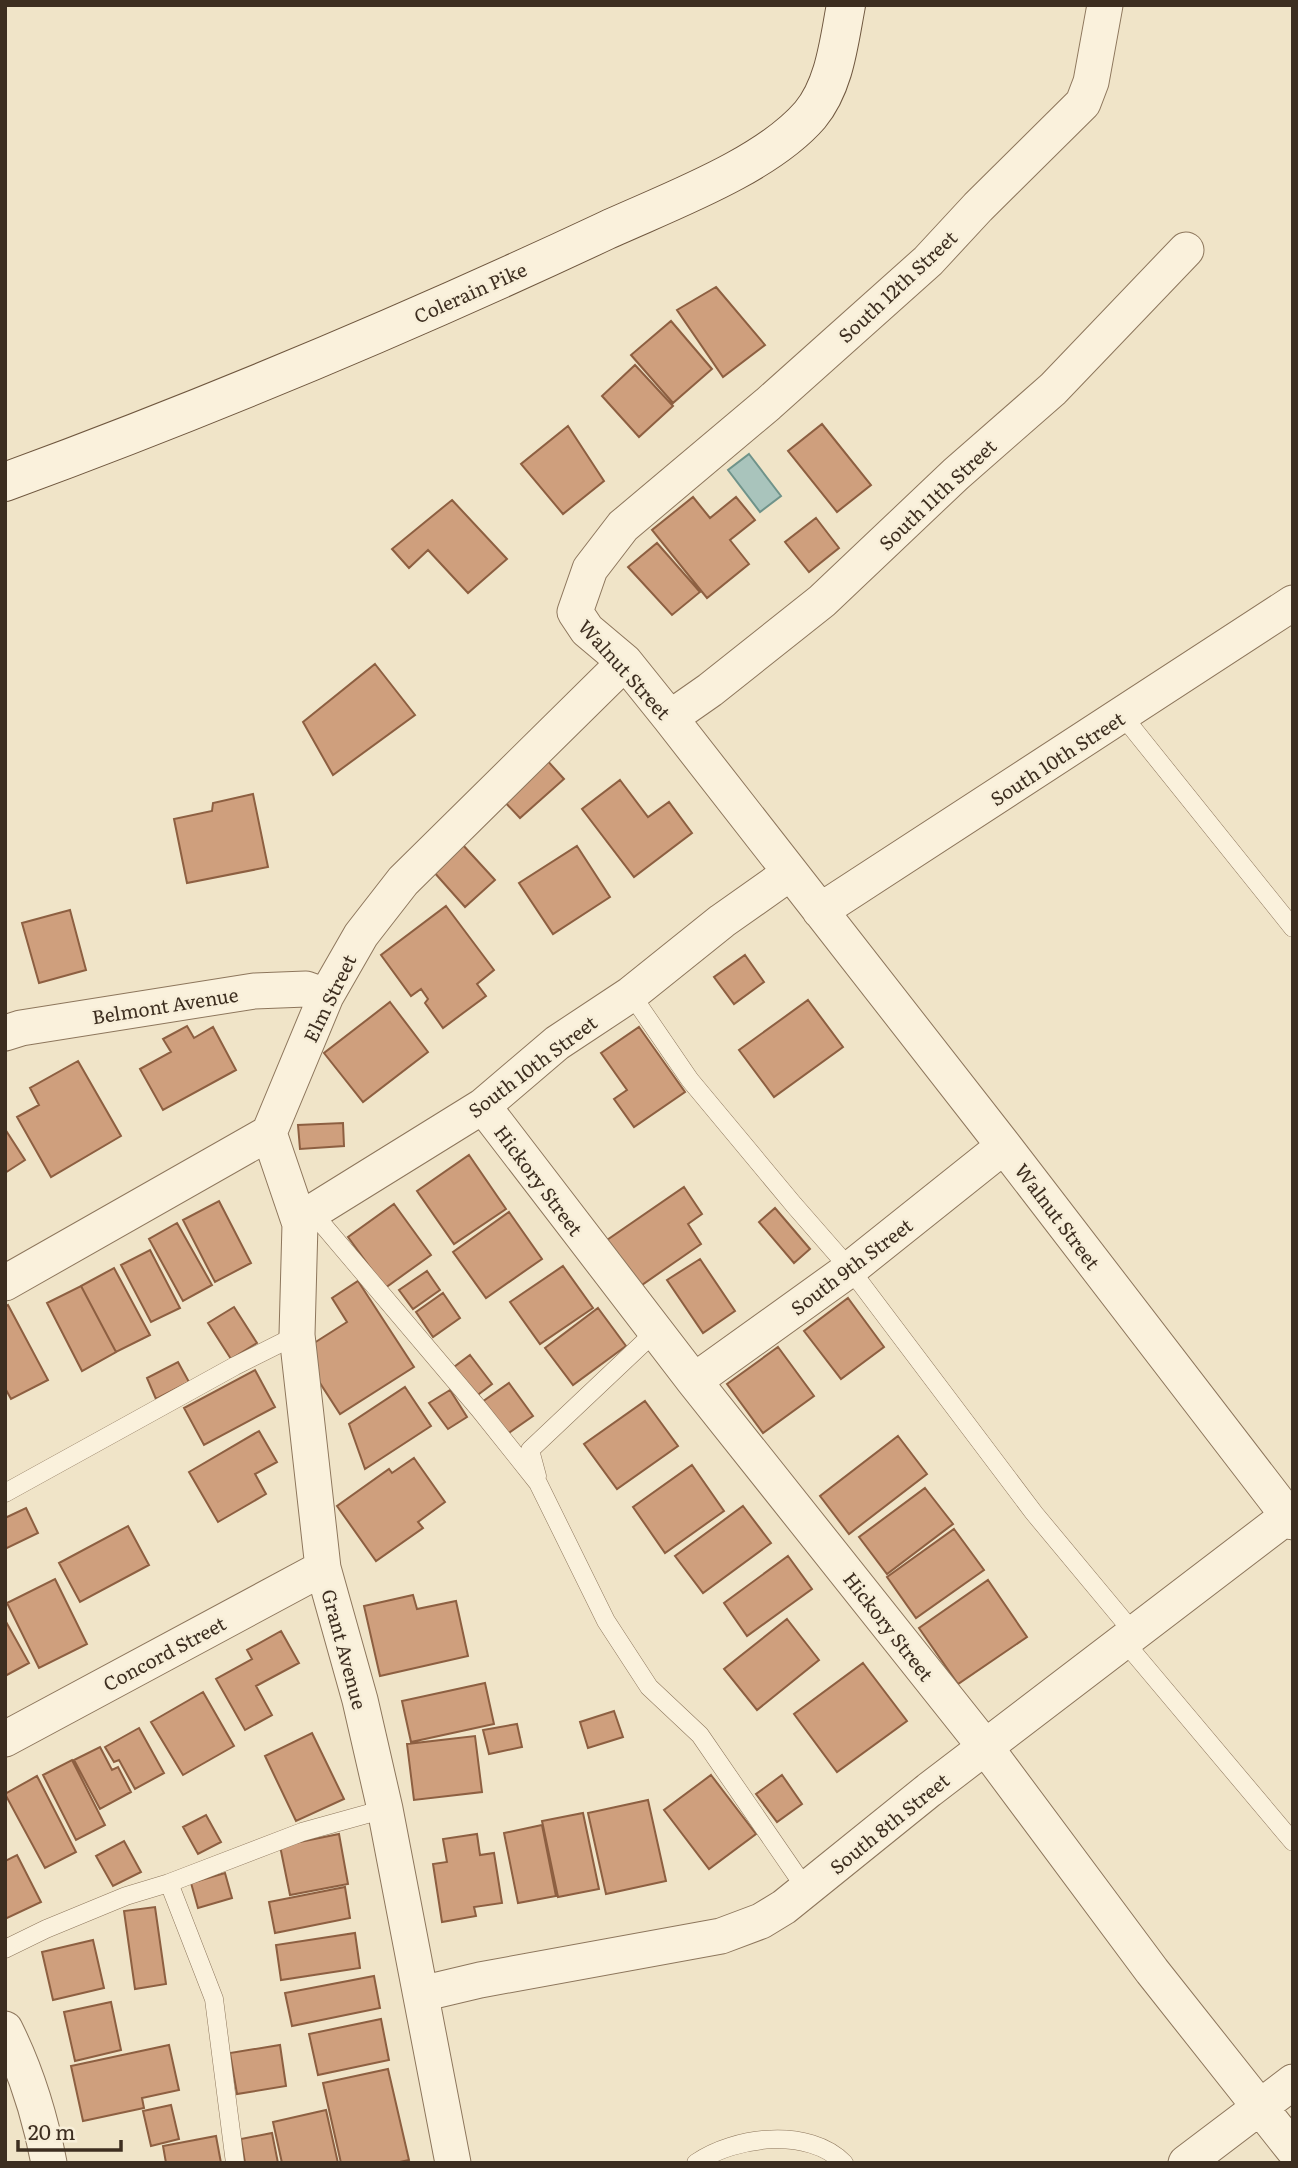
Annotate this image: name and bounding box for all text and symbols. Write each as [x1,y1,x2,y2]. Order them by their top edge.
street label: South 12th Street [831,223,963,349]
street label: Colerain Pike [409,255,531,329]
street label: South 11th Street [872,432,1002,556]
street label: Walnut Street [572,613,678,726]
street label: South 10th Street [984,704,1130,812]
street label: Elm Street [296,949,363,1047]
street label: Belmont Avenue [90,980,240,1030]
street label: South 10th Street [462,1008,603,1124]
street label: Hickory Street [488,1119,590,1241]
street label: Walnut Street [1009,1157,1107,1275]
street label: South 9th Street [784,1211,918,1321]
street label: Hickory Street [837,1565,941,1687]
street label: Grant Avenue [315,1586,375,1712]
street label: Concord Street [98,1609,231,1697]
street label: South 8th Street [823,1766,955,1880]
scale bar [18,2108,121,2152]
text: 20 m [28,2115,75,2146]

